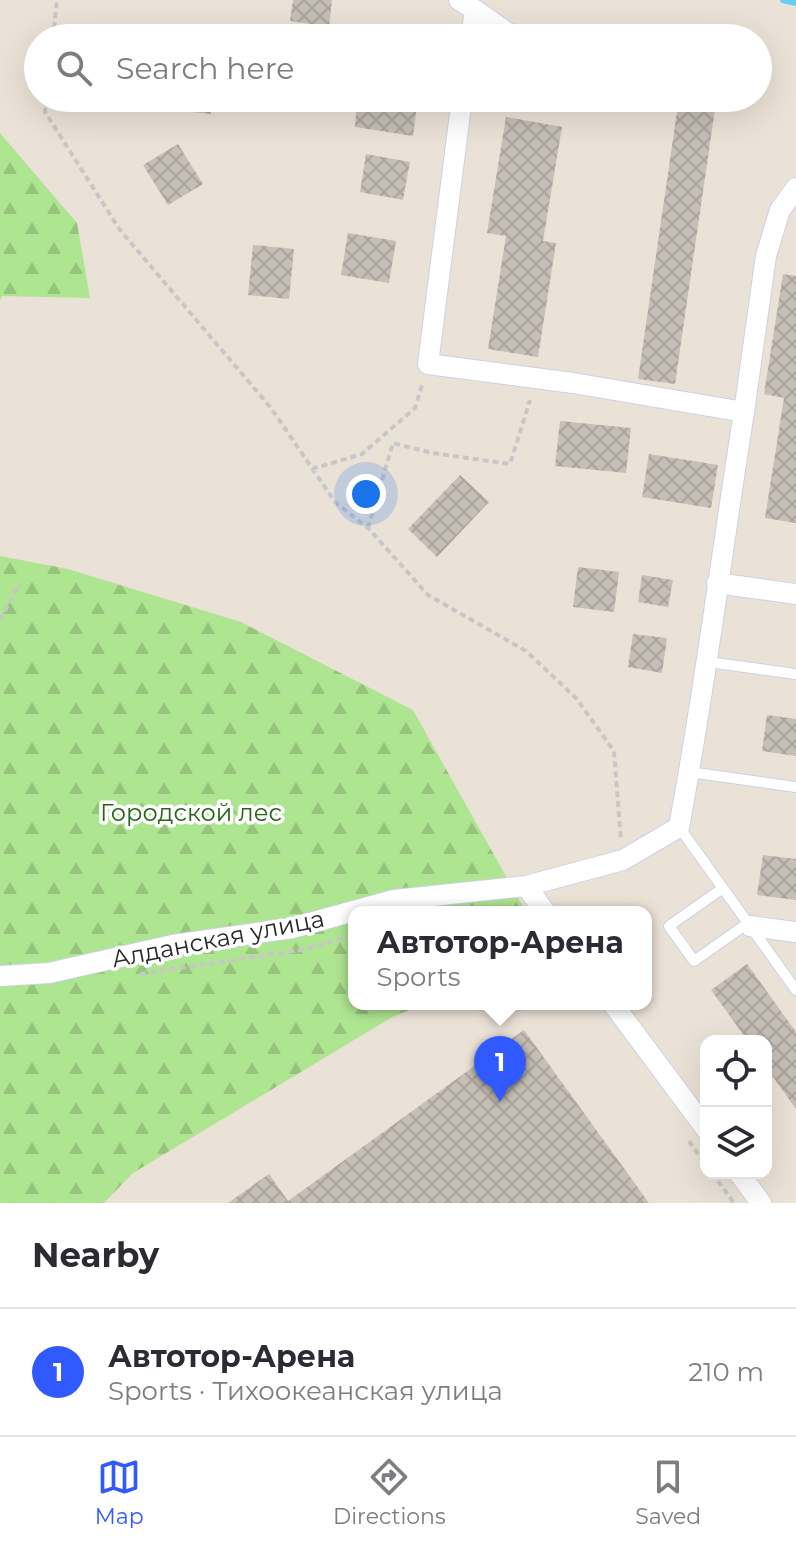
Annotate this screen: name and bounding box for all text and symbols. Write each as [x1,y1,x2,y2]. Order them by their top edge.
search box [24,24,772,112]
icon: search [52,46,96,90]
text: Search here [116,50,294,87]
your location [346,474,386,514]
park label: Городской лес [100,798,282,827]
street label: Алданская улица [109,904,327,973]
popup [348,906,652,1010]
text: Автотор-Арена [376,924,624,961]
text: Sports [376,961,460,993]
map controls [700,1035,772,1179]
button: locate [700,1035,772,1107]
pin: 1 [474,1036,526,1102]
button: layers [700,1107,772,1179]
text: Nearby [32,1234,159,1276]
text: Автотор-Арена [108,1338,355,1375]
text: 1 [53,1356,63,1388]
text: 210 m [688,1356,764,1388]
text: Sports · Тихоокеанская улица [108,1375,503,1407]
tab: Map [95,1455,144,1530]
tab: Directions [333,1455,446,1530]
tab: Saved [635,1455,701,1530]

